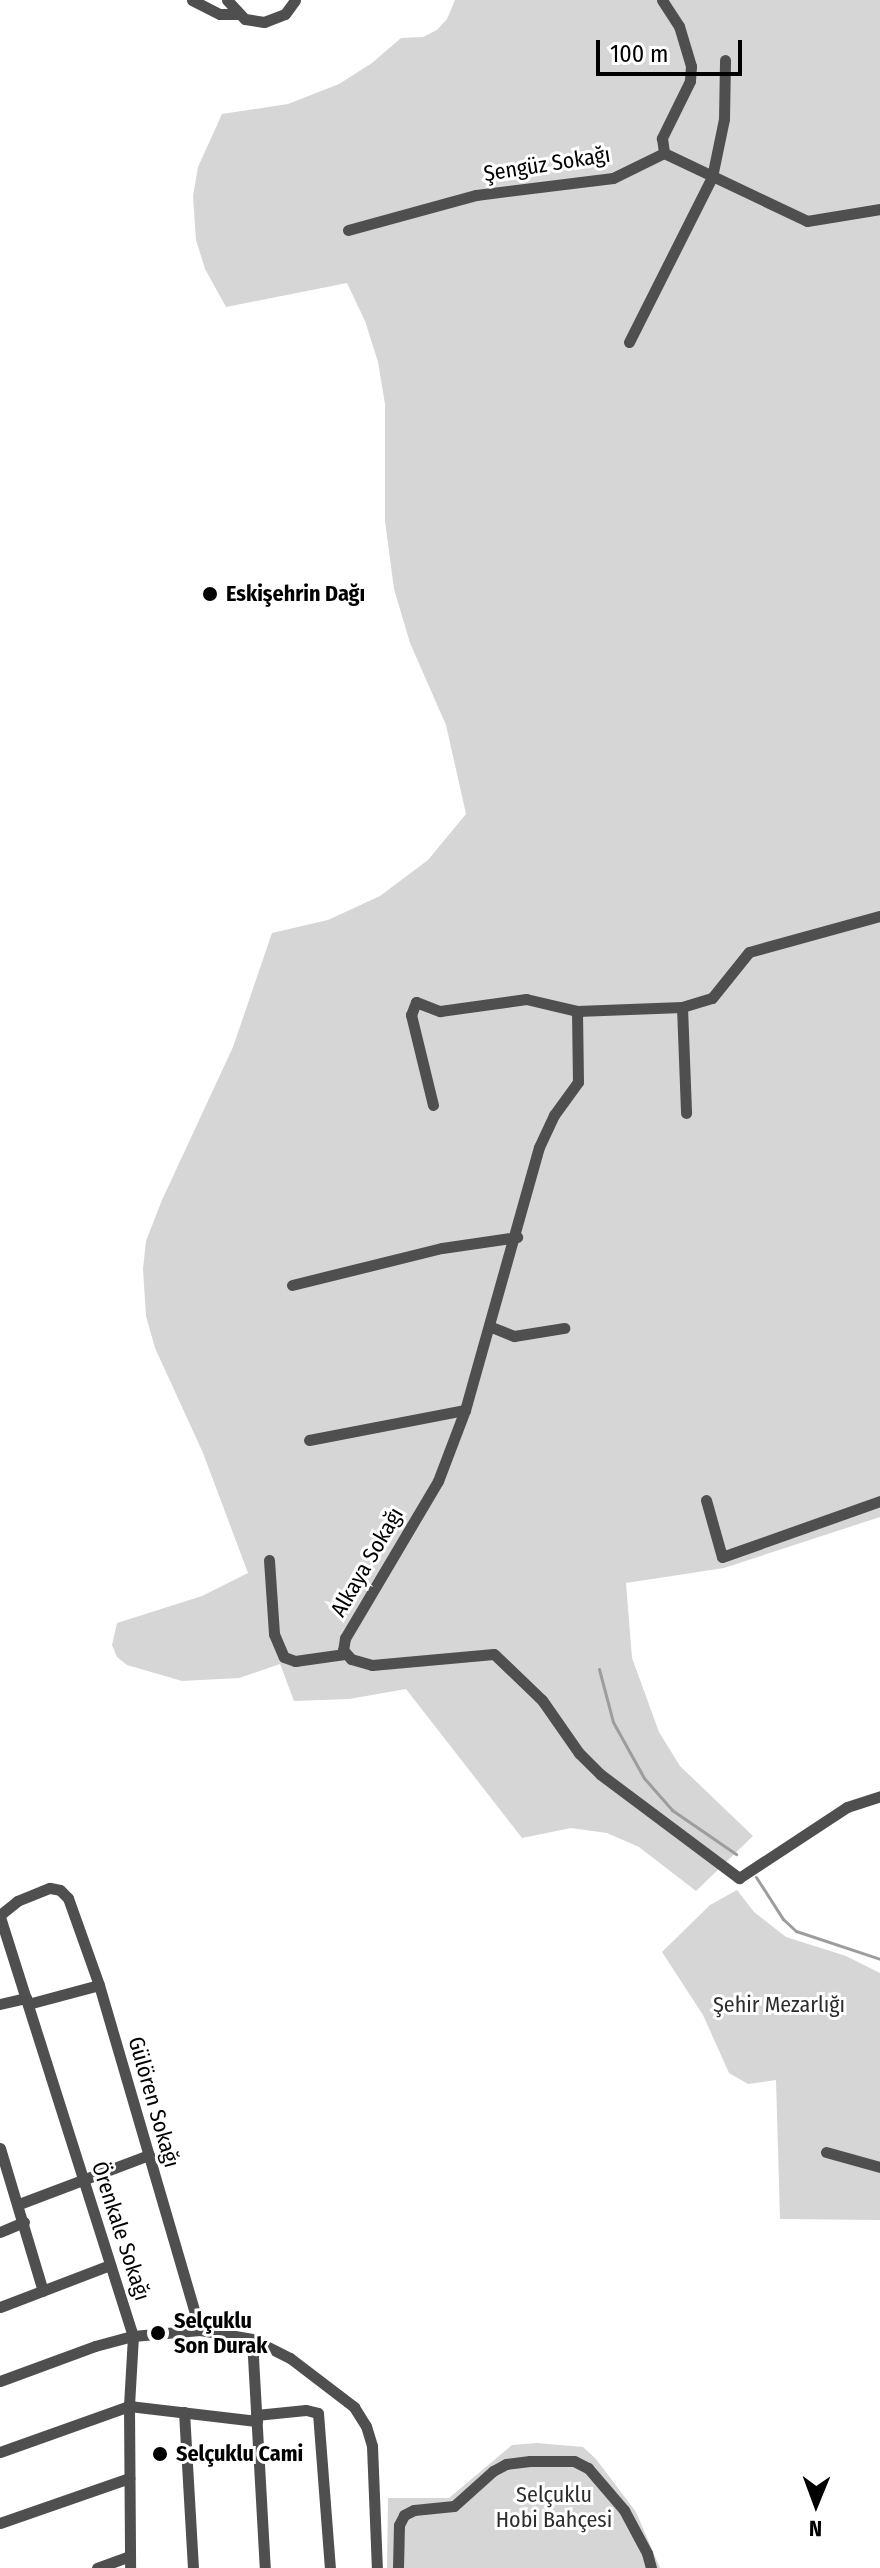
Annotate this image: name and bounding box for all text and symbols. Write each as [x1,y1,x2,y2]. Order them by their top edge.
scale bar [600,24,746,74]
text: 100 m [610,40,668,68]
street label: Şengüz Sokağı [482,141,612,187]
place label: Eskişehrin Dağı [226,581,365,607]
marker: Eskişehrin Dağı [201,585,219,603]
street label: Alkaya Sokağı [325,1503,409,1621]
park label: Şehir Mezarlığı [713,1992,845,2018]
street label: Gülören Sokağı [123,2034,185,2170]
street label: Örenkale Sokağı [86,2158,156,2304]
place label: Selçuklu Son Durak [174,2307,267,2358]
marker: Selçuklu Son Durak [149,2324,167,2342]
place label: Selçuklu Cami [176,2441,303,2467]
marker: Selçuklu Cami [151,2445,169,2463]
north arrow [776,2464,856,2544]
park label: Selçuklu Hobi Bahçesi [496,2481,612,2532]
text: N [809,2515,822,2542]

